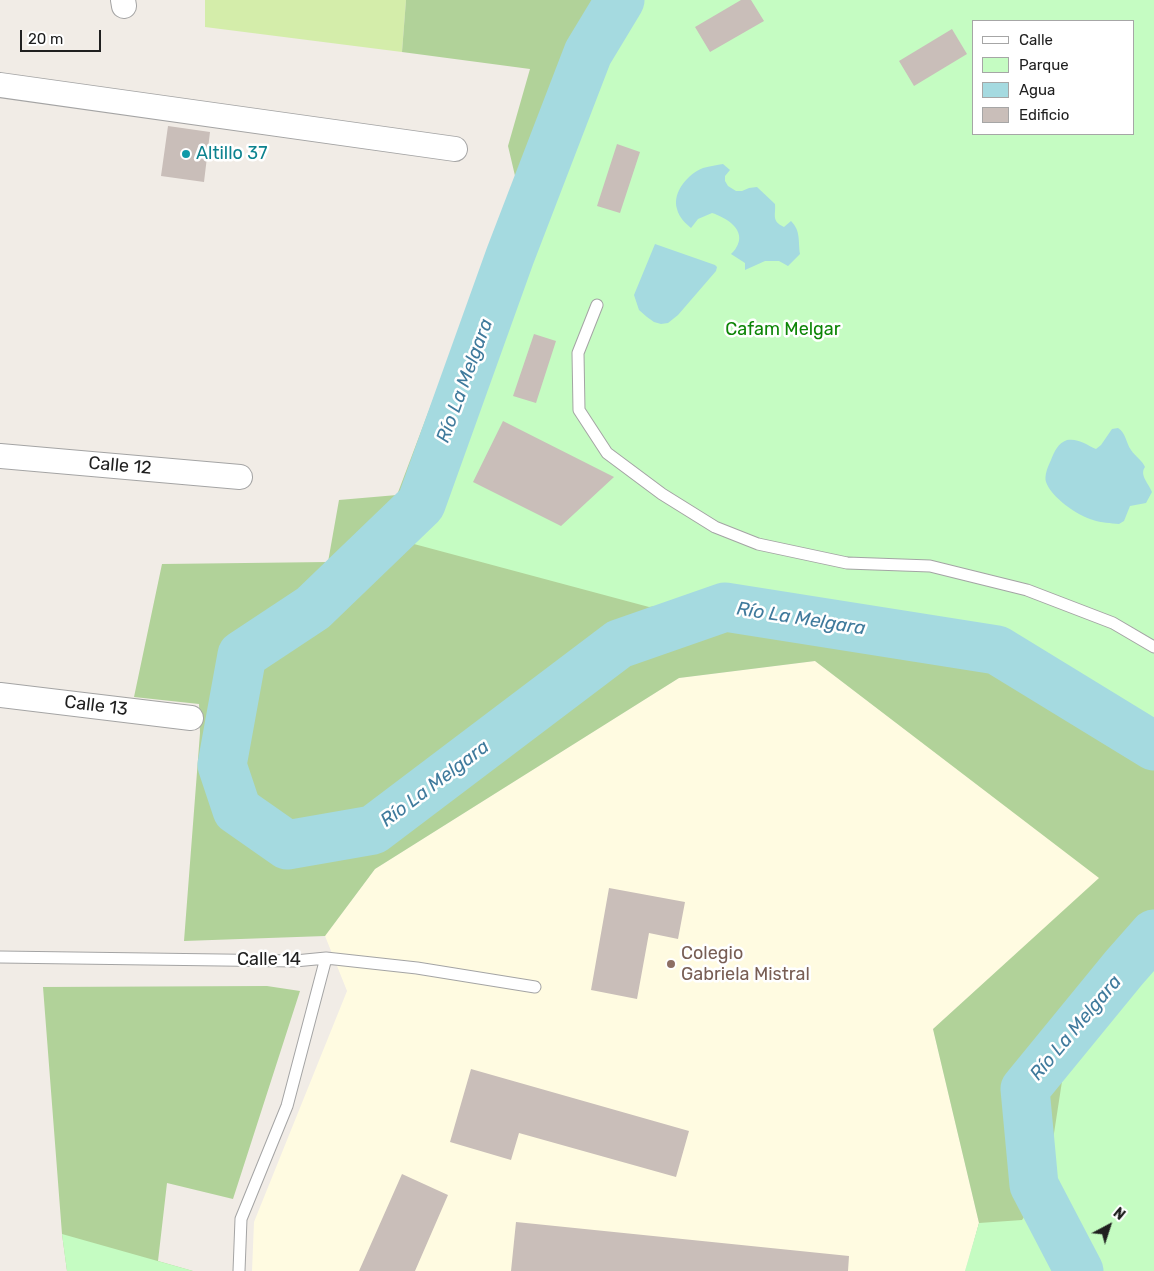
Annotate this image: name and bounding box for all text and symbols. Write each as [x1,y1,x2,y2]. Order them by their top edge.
scale bar [22,20,104,52]
legend [972,20,1134,135]
text: 20 m [28,30,63,48]
text: Calle [1019,31,1053,49]
text: Parque [1019,56,1069,74]
text: Agua [1019,81,1055,99]
text: Edificio [1019,106,1069,124]
place label: Altillo 37 [196,143,267,165]
marker: Altillo 37 [180,148,192,160]
water label: Río La Melgara [432,316,498,446]
park label: Cafam Melgar [725,319,841,341]
street label: Calle 12 [87,452,153,480]
water label: Río La Melgara [735,598,867,640]
street label: Calle 13 [63,691,129,721]
water label: Río La Melgara [376,736,494,832]
place label: Colegio Gabriela Mistral [681,943,810,986]
street label: Calle 14 [237,949,301,971]
marker: Colegio Gabriela Mistral [665,958,677,970]
water label: Río La Melgara [1025,971,1127,1085]
north arrow [1084,1201,1134,1251]
text: N [1110,1204,1128,1224]

